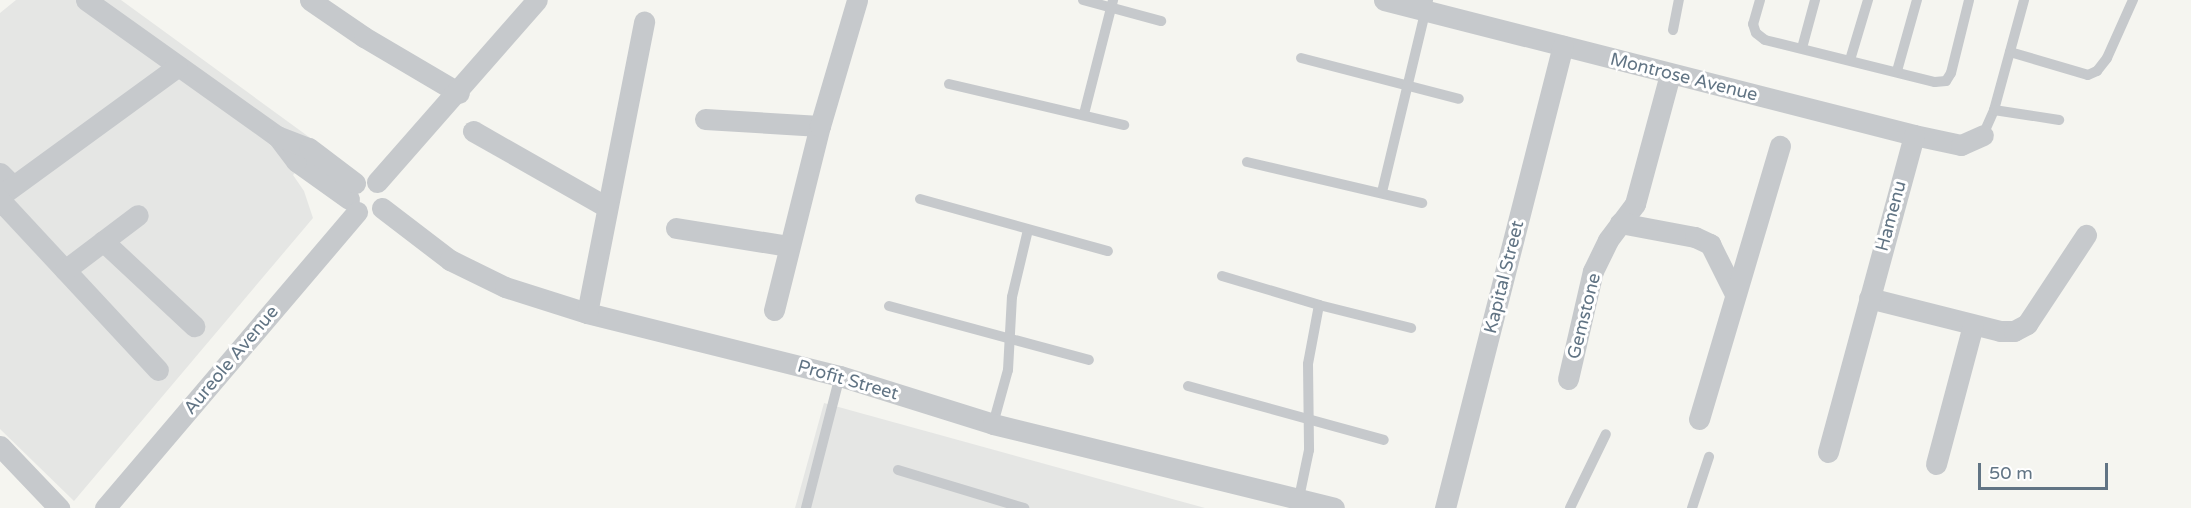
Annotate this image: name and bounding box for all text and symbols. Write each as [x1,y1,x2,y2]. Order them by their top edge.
street label: Montrose Avenue [1608,48,1760,106]
street label: Hamenu [1871,178,1911,254]
street label: Kapital Street [1480,218,1528,336]
street label: Gemstone [1563,271,1605,361]
street label: Aureole Avenue [179,301,283,419]
street label: Profit Street [795,355,901,405]
scale bar [1981,451,2112,489]
text: 50 m [1989,462,2033,484]

